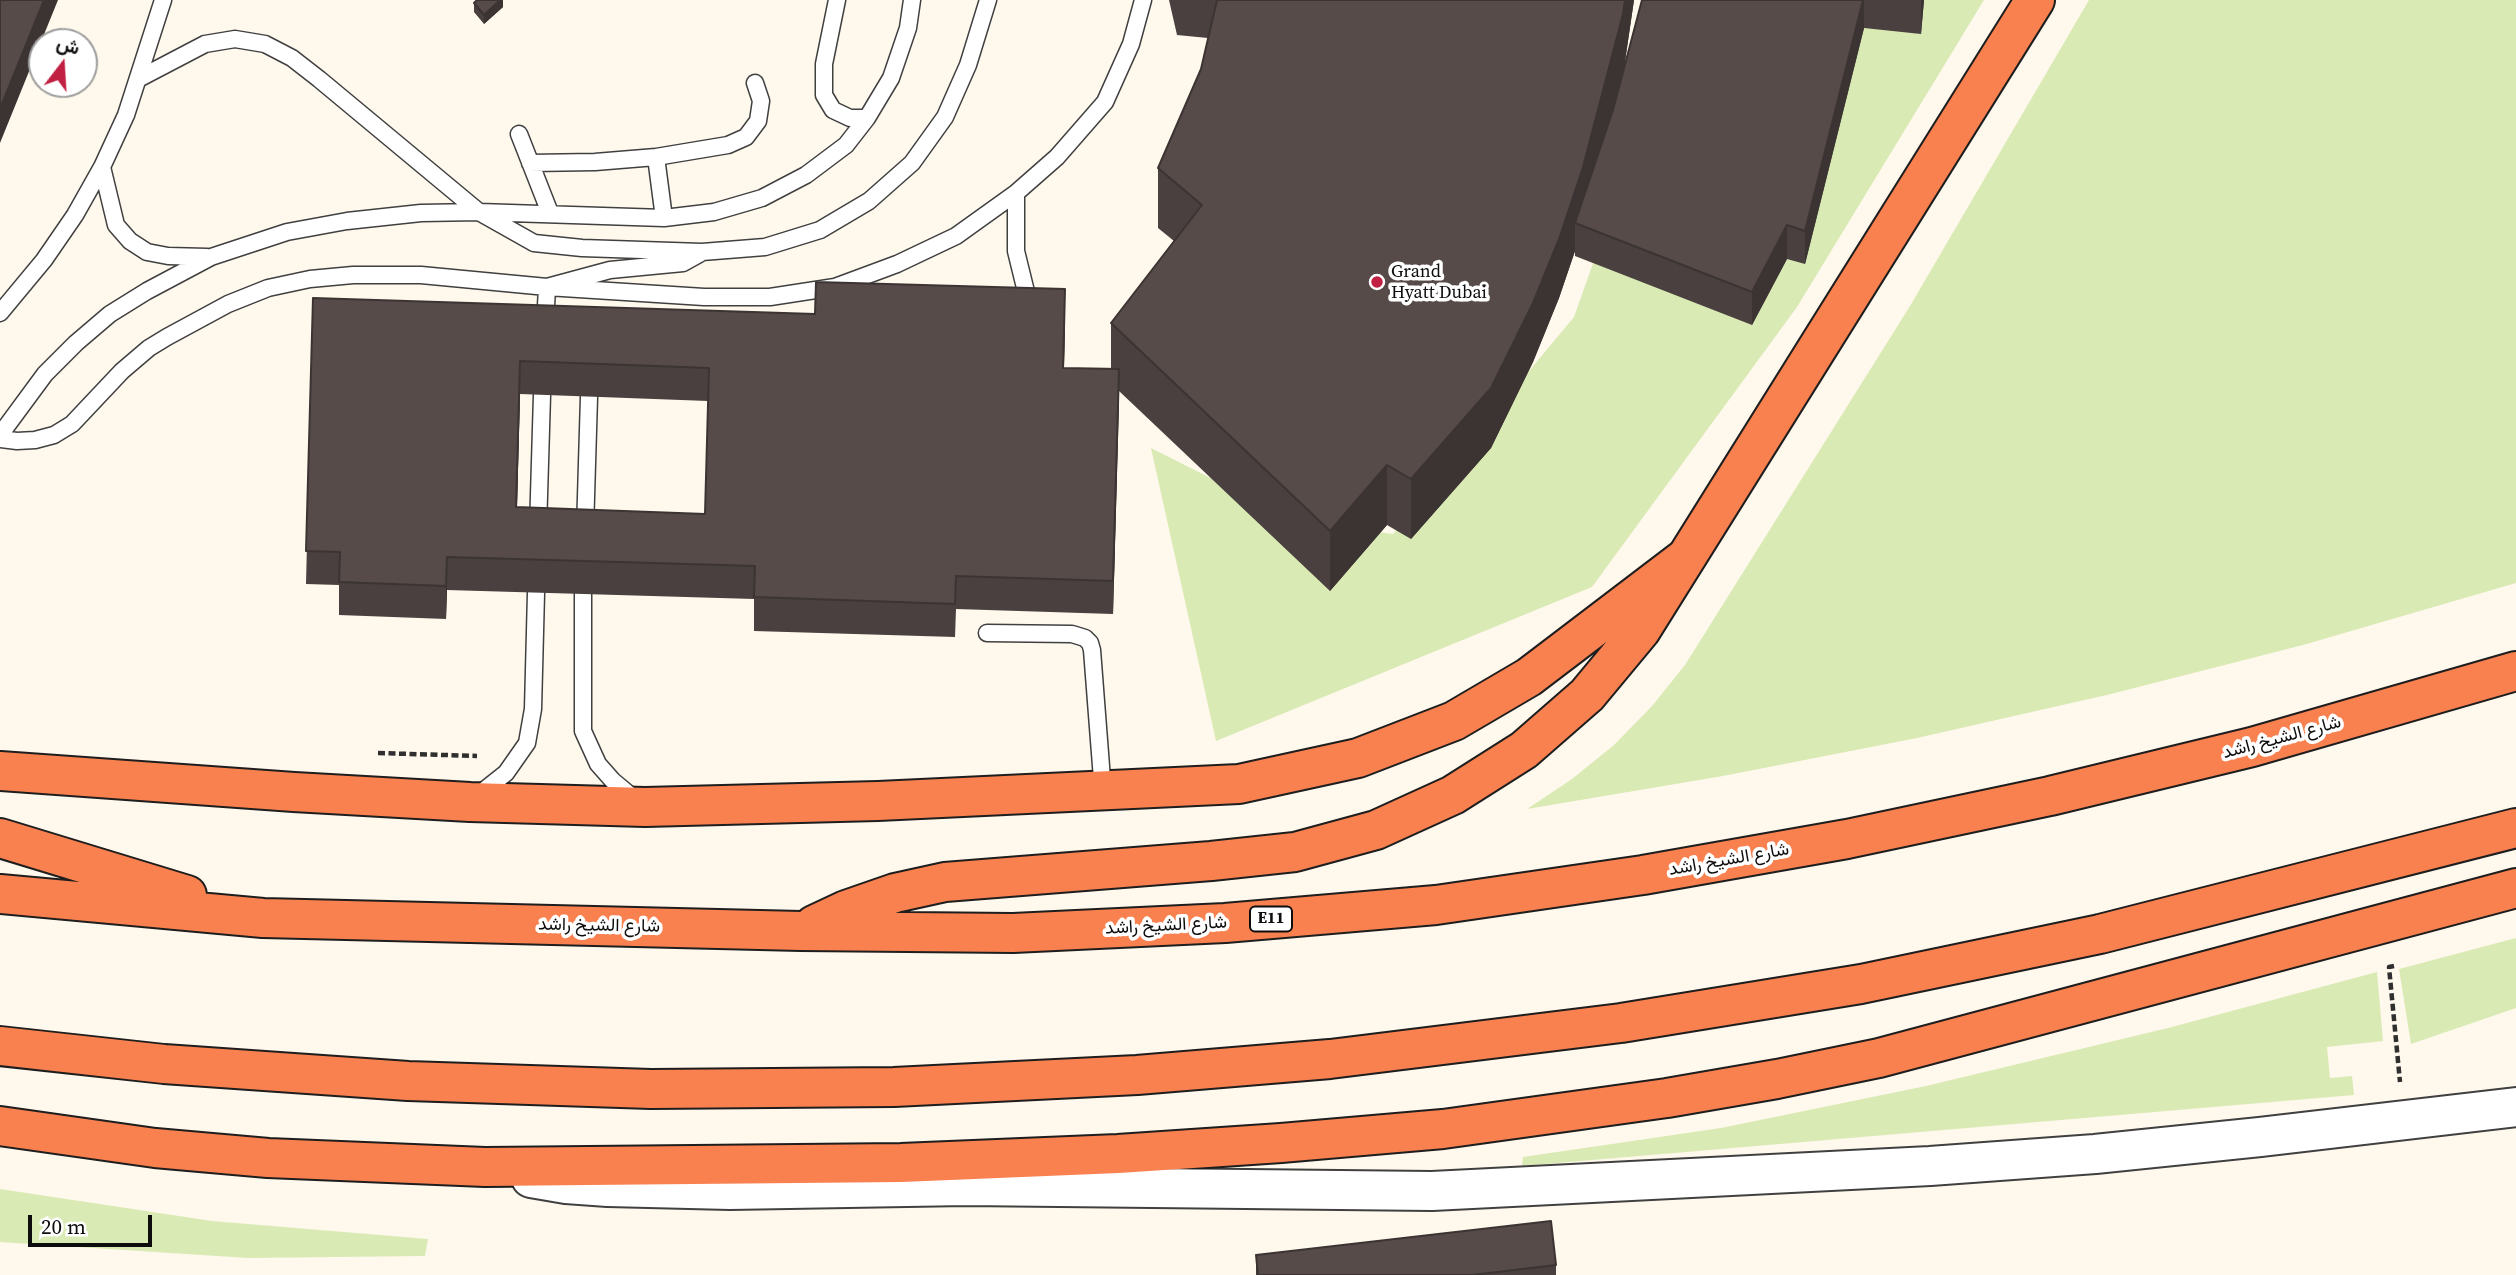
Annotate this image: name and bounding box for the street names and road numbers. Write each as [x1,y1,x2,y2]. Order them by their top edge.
street label: شارع الشيخ راشد [2220,712,2344,764]
street label: شارع الشيخ راشد [1667,839,1791,881]
road number: E11 [1250,906,1292,931]
street label: شارع الشيخ راشد [1105,912,1227,940]
street label: شارع الشيخ راشد [538,914,660,938]

